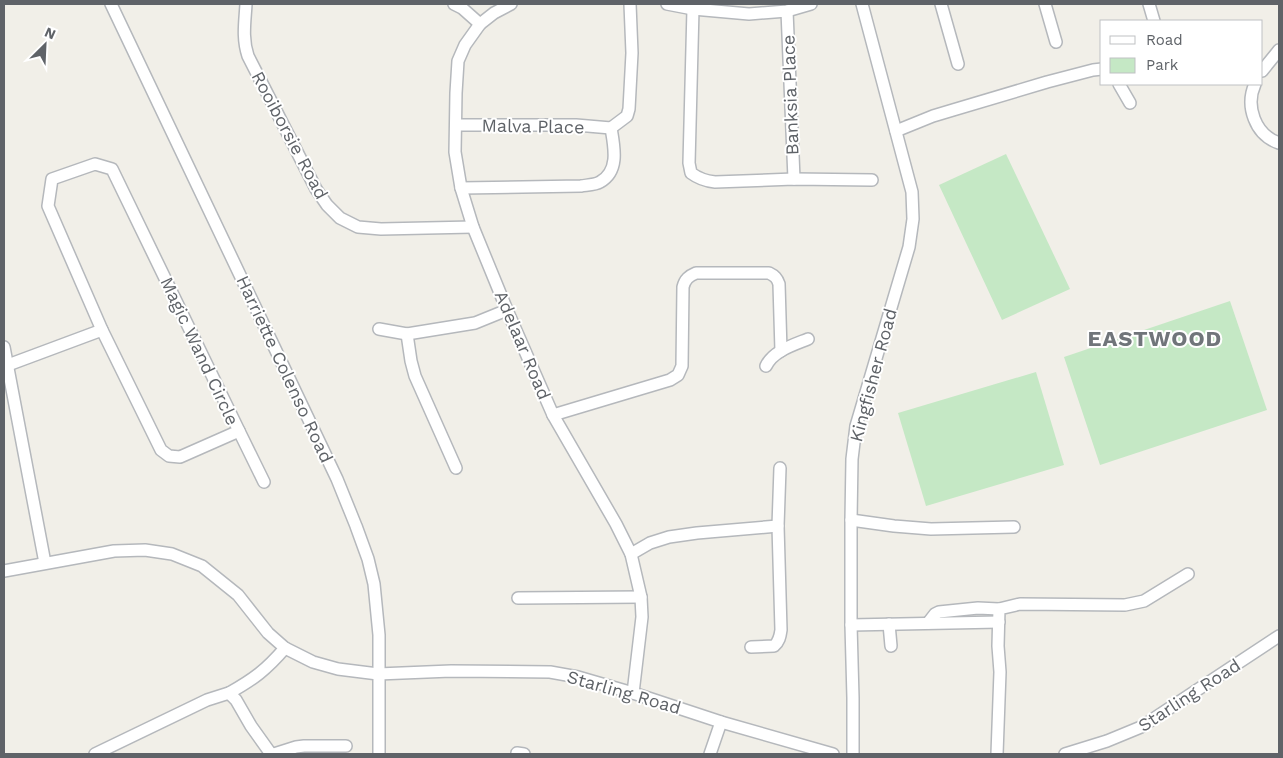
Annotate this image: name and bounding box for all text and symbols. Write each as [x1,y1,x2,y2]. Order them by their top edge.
north arrow [20,20,70,70]
legend [1100,20,1263,85]
text: N [42,24,58,43]
text: Road [1146,31,1183,49]
street label: Banksia Place [777,34,803,156]
text: Park [1146,56,1179,74]
street label: Rooiborsie Road [247,67,333,203]
street label: Malva Place [481,115,585,137]
street label: Harriette Colenso Road [232,272,338,466]
street label: Magic Wand Circle [156,274,244,428]
street label: Adelaar Road [491,287,555,403]
street label: Kingfisher Road [845,306,901,444]
district label: EASTWOOD [1088,326,1222,351]
street label: Starling Road [1134,654,1244,736]
street label: Starling Road [565,666,683,718]

